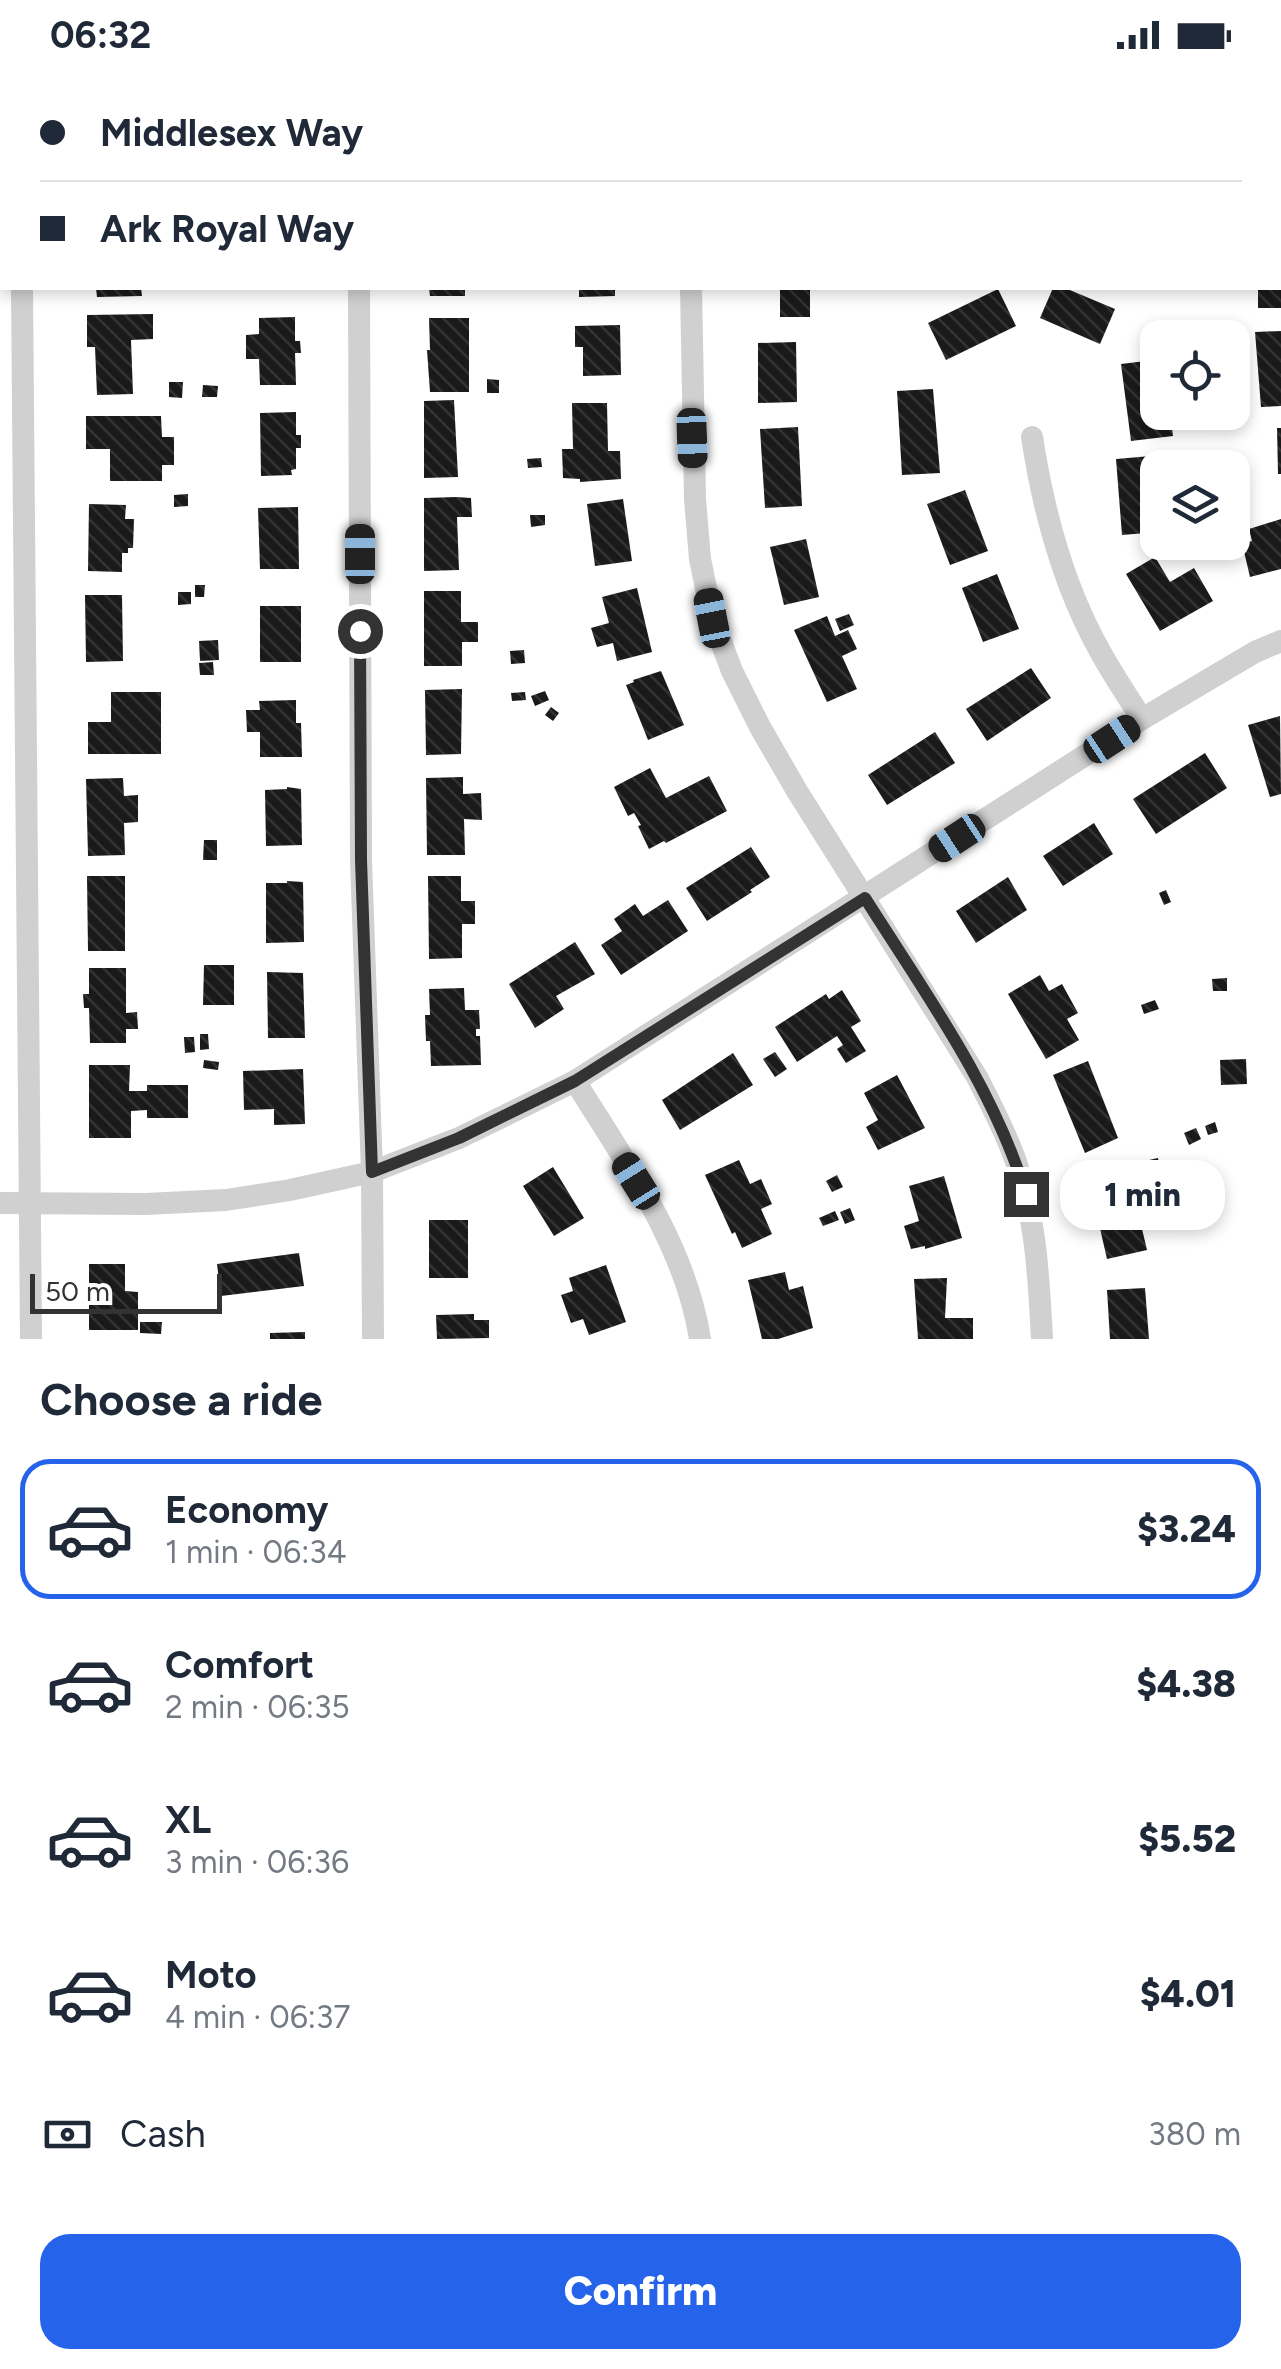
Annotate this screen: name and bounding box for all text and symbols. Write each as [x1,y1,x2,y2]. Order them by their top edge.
text: 06:32 [50,12,151,58]
text: Middlesex Way [100,110,363,156]
text: Ark Royal Way [100,206,354,252]
map controls [1140,320,1250,560]
button: locate [1140,320,1250,430]
car [676,407,708,469]
button: layers [1140,450,1250,560]
car [345,524,375,584]
car [692,586,732,650]
route start [338,609,383,654]
car [1079,710,1145,768]
car [924,809,990,867]
car [607,1148,665,1214]
callout: 1 min [1061,1159,1226,1229]
route end [1004,1172,1049,1217]
text: 1 min [1104,1176,1181,1214]
scale bar [30,1269,222,1314]
text: 50 m [45,1274,110,1308]
text: Choose a ride [40,1372,322,1426]
icon: car [45,1484,135,1574]
text: Economy [165,1487,328,1533]
text: $3.24 [1137,1506,1236,1552]
text: 1 min · 06:34 [165,1533,347,1571]
icon: car [45,1639,135,1729]
text: Comfort [165,1642,314,1688]
text: $4.38 [1136,1661,1236,1707]
text: 2 min · 06:35 [165,1688,350,1726]
icon: car [45,1794,135,1884]
text: XL [165,1797,211,1843]
text: $5.52 [1138,1816,1236,1862]
text: 3 min · 06:36 [165,1843,349,1881]
icon: car [45,1949,135,2039]
text: Moto [165,1952,257,1998]
text: $4.01 [1140,1971,1236,2017]
text: 4 min · 06:37 [165,1998,351,2036]
icon: cash [40,2107,95,2162]
text: Cash [120,2111,206,2157]
text: 380 m [1148,2115,1241,2153]
button: Confirm [40,2234,1241,2349]

